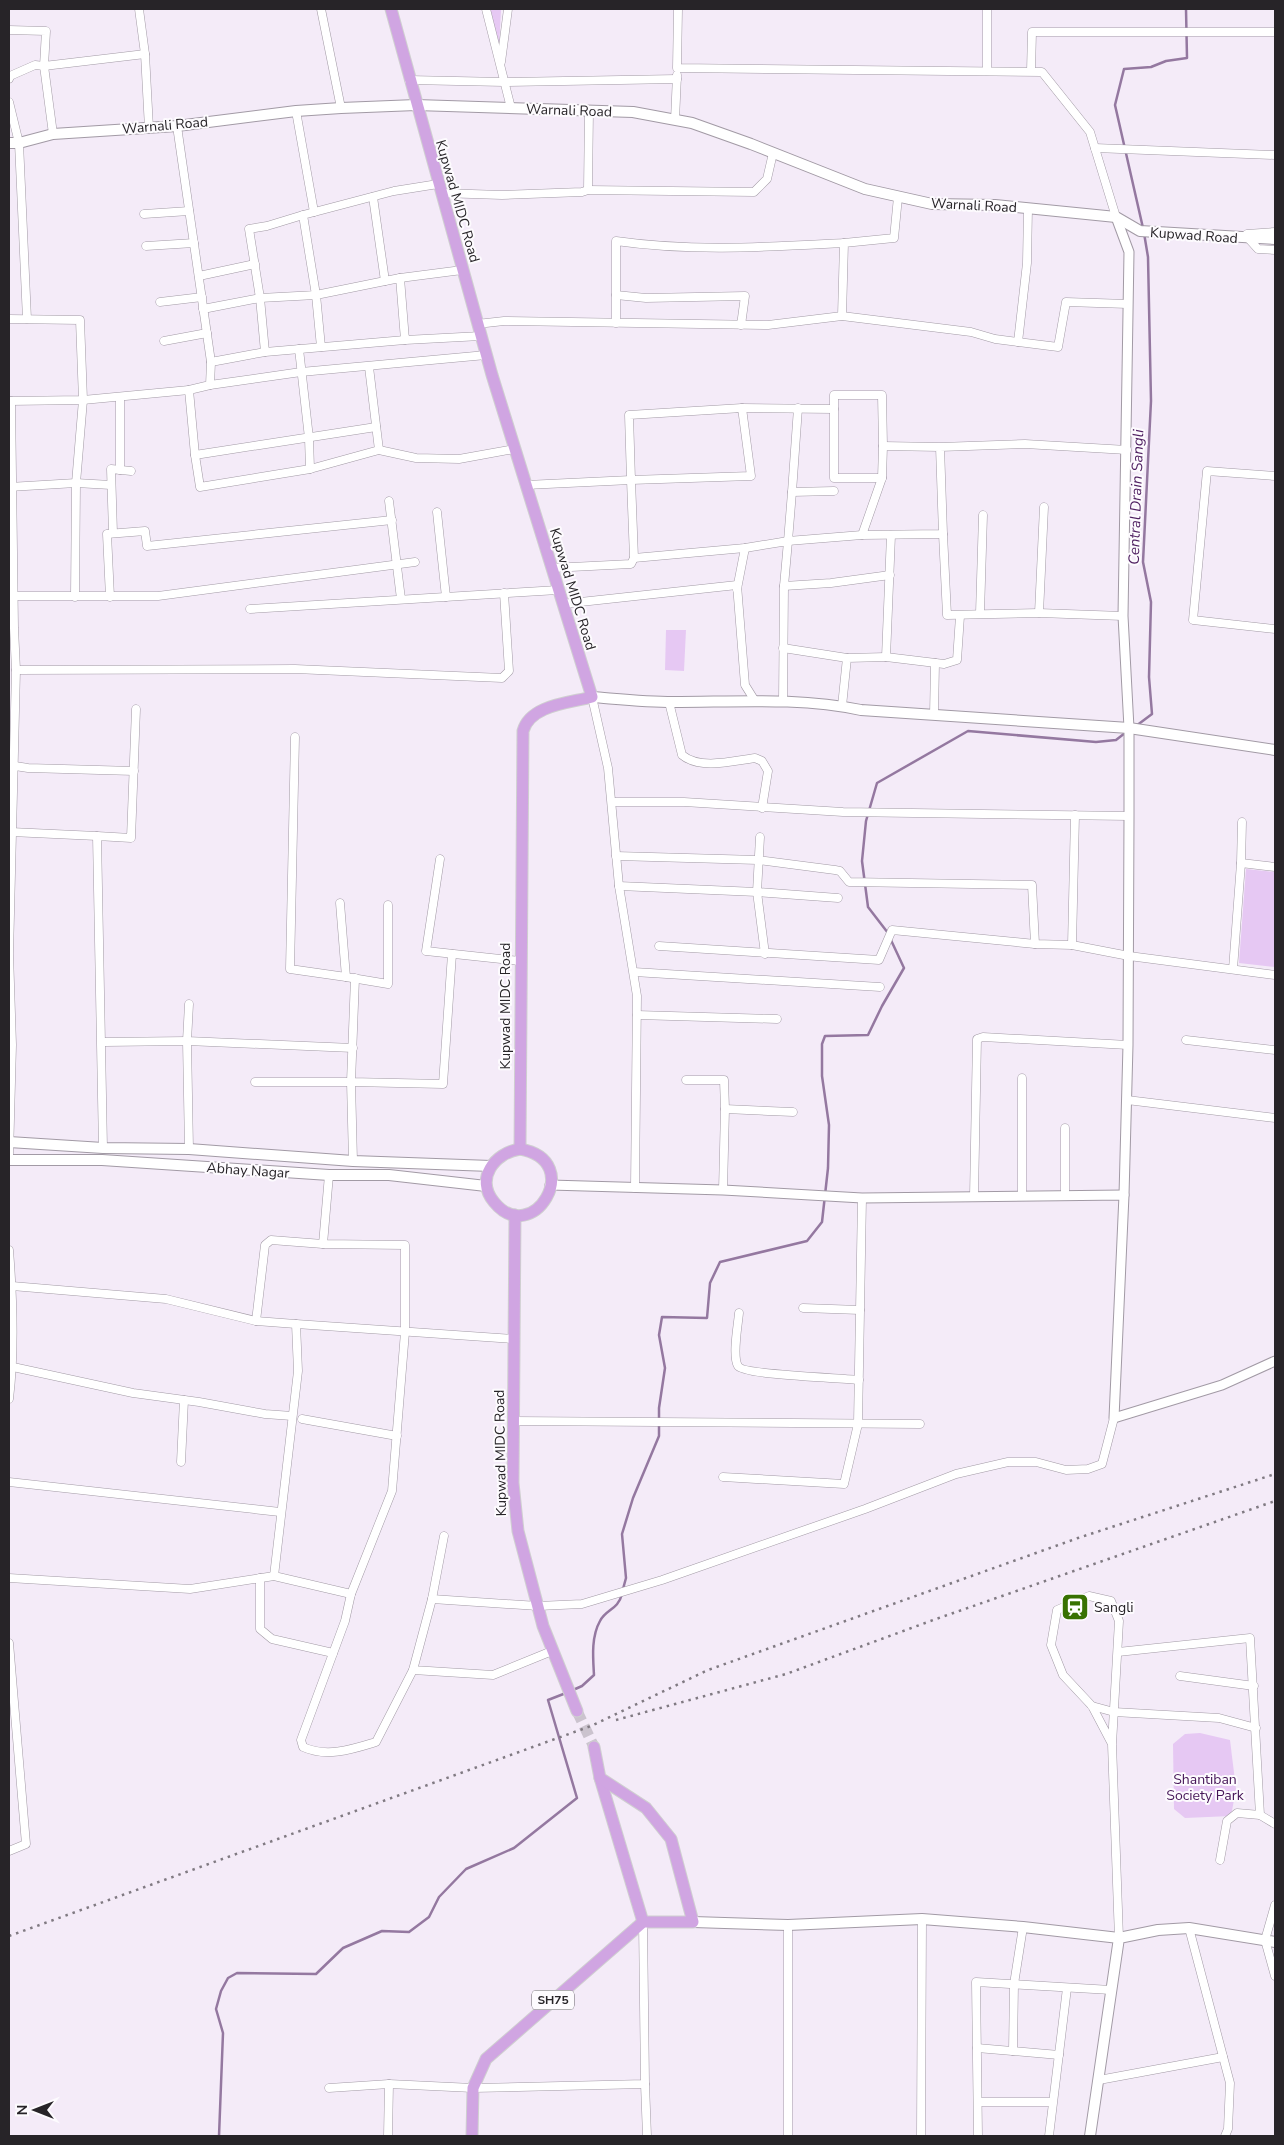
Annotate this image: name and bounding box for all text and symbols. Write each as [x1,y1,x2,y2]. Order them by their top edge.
street label: Warnali Road [526,100,612,121]
street label: Warnali Road [121,112,209,139]
street label: Kupwad MIDC Road [431,138,484,265]
street label: Warnali Road [931,194,1017,217]
street label: Kupwad Road [1149,223,1238,248]
water label: Central Drain Sangli [1124,428,1148,565]
street label: Kupwad MIDC Road [545,526,600,653]
street label: Kupwad MIDC Road [496,943,515,1069]
street label: Abhay Nagar [206,1158,290,1183]
street label: Kupwad MIDC Road [490,1389,511,1517]
station icon: Sangli [1060,1592,1090,1622]
place label: Sangli [1094,1598,1134,1617]
park label: Shantiban Society Park [1166,1770,1245,1805]
road number: SH75 [532,1990,574,2010]
north arrow [10,2085,60,2135]
text: N [13,2105,32,2115]

